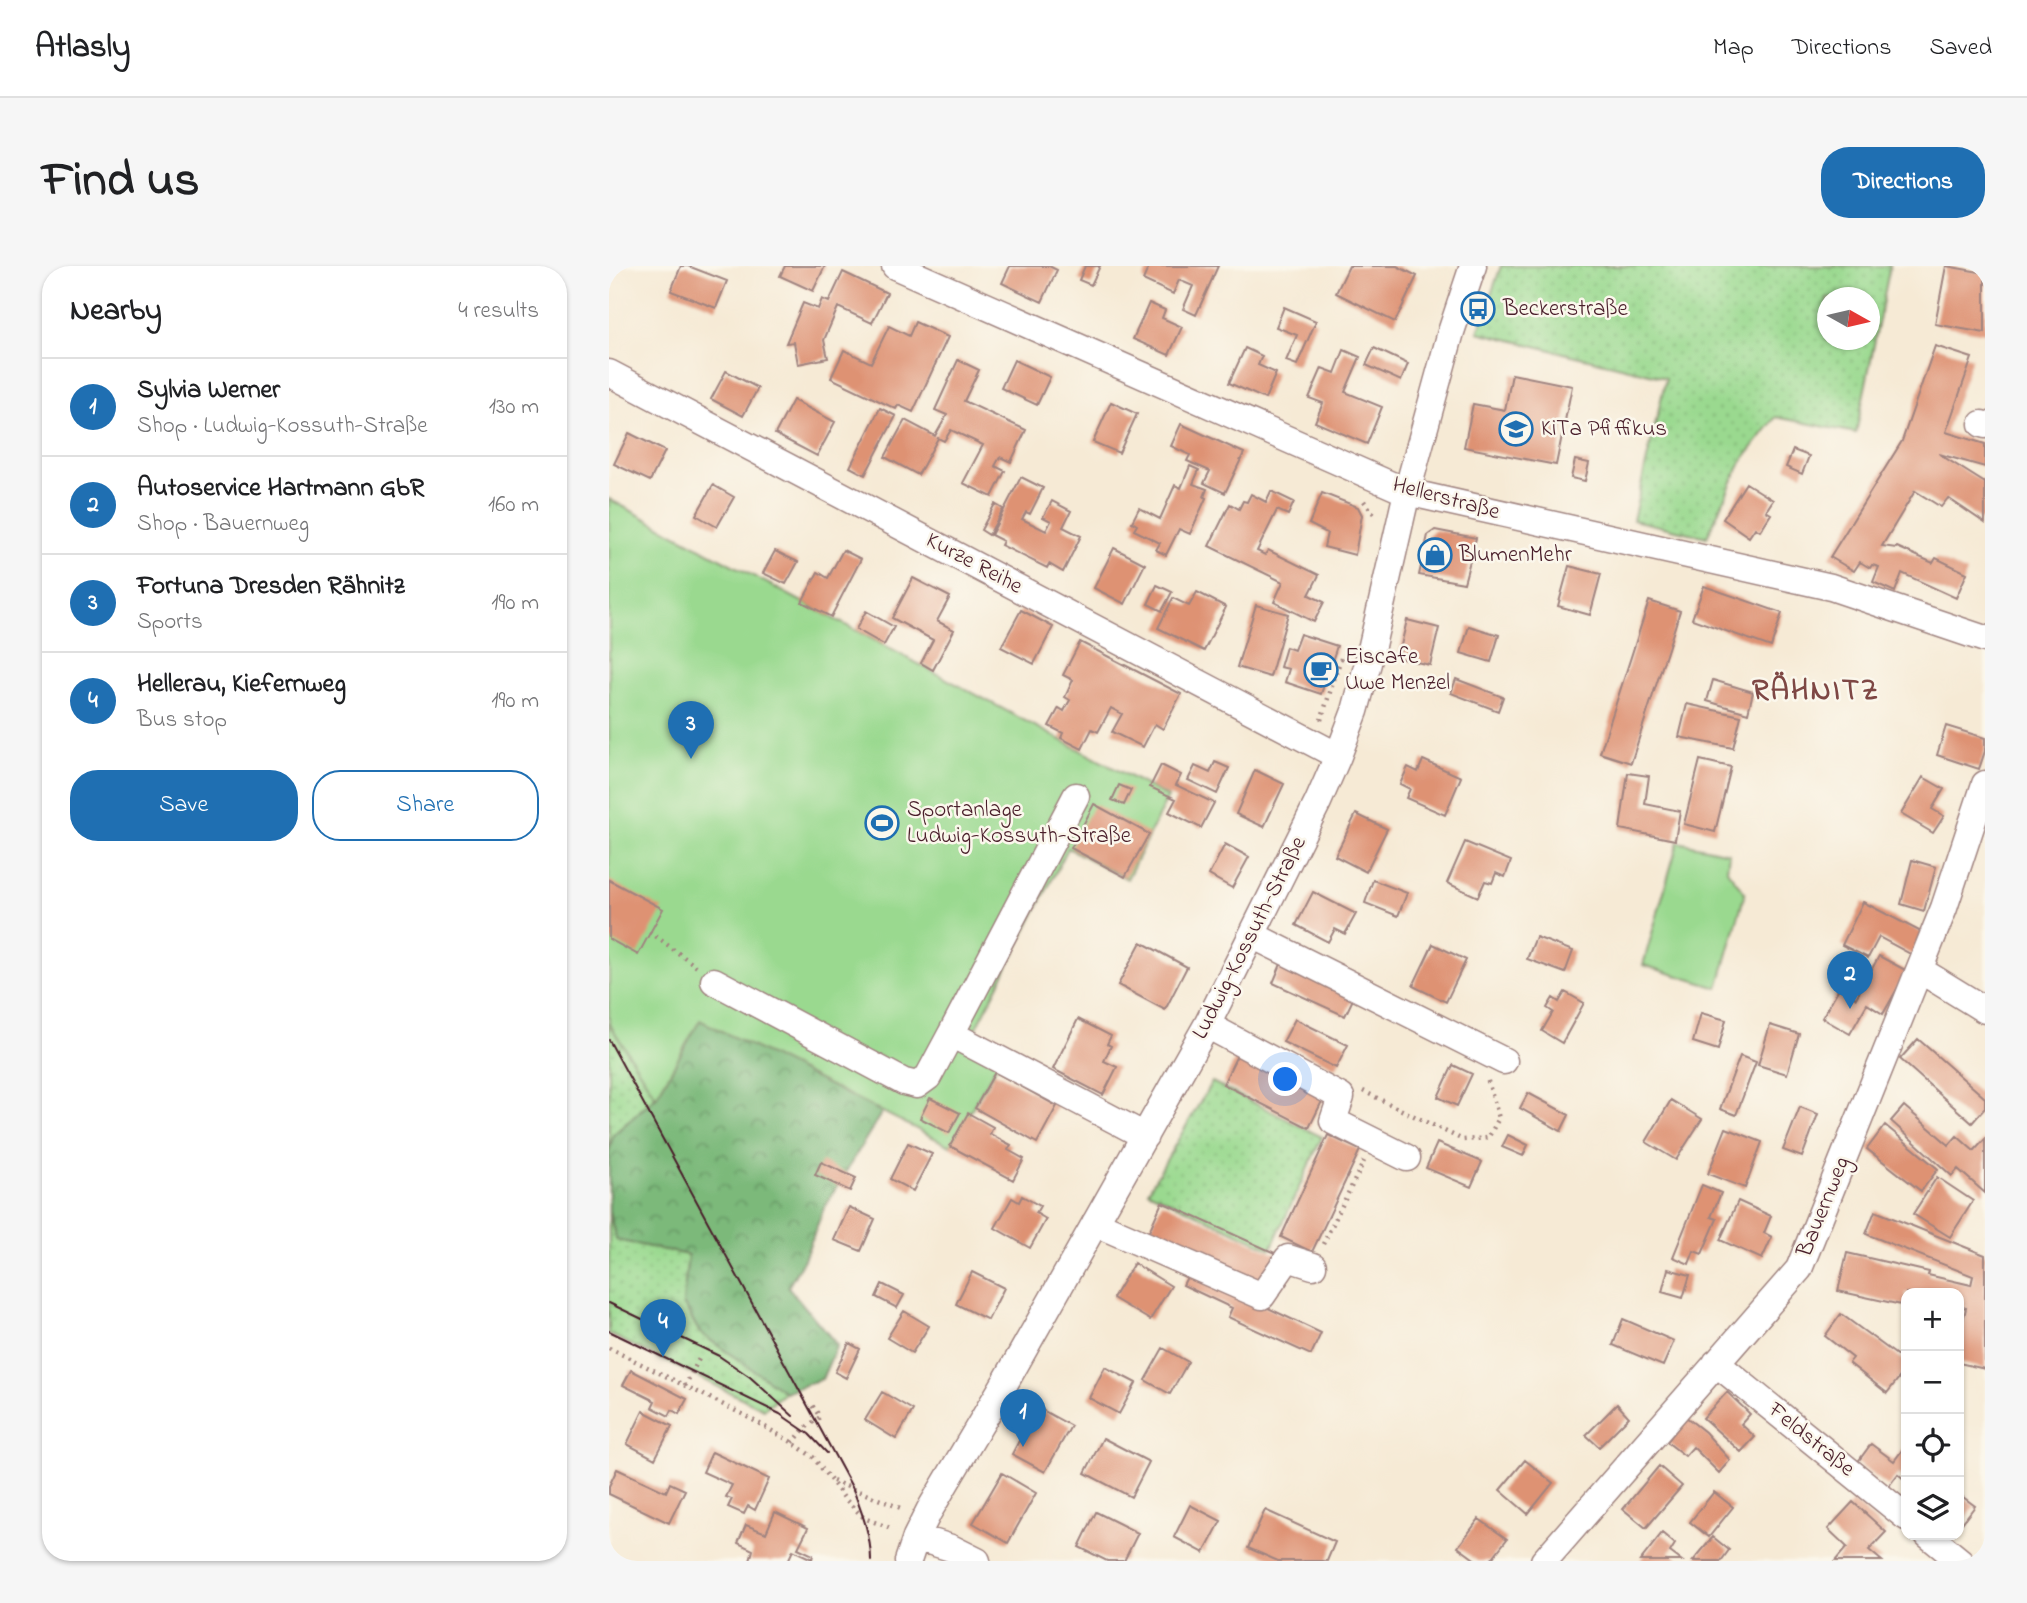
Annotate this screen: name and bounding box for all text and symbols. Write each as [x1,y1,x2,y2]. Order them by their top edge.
text: Atlasly [35,24,130,72]
text: Map [1713,31,1754,66]
text: Directions [1792,31,1891,66]
text: Saved [1929,31,1992,66]
text: Find us [42,146,199,218]
button: Directions [1821,147,1985,218]
north arrow [1817,287,1880,350]
text: Nearby [70,290,162,334]
bus stop icon: Beckerstraße [1459,290,1497,328]
place label: Beckerstraße [1502,293,1629,326]
text: 4 results [458,295,539,328]
text: Sylvia Werner [137,372,280,410]
text: 1 [89,391,97,424]
text: 130 m [489,391,539,424]
text: Shop · Ludwig-Kossuth-Straße [137,410,428,443]
school or university icon: KiTa Pfiffikus [1497,410,1535,448]
place label: KiTa Pfiffikus [1541,413,1667,446]
street label: Hellerstraße [1389,469,1504,529]
text: Autoservice Hartmann GbR [137,470,424,508]
text: 2 [87,489,99,522]
text: 160 m [488,489,539,522]
text: Shop · Bauernweg [137,508,309,541]
street label: Kurze Reihe [920,525,1029,604]
shop icon: BlumenMehr [1416,536,1454,574]
place label: BlumenMehr [1458,539,1573,572]
text: Fortuna Dresden Rähnitz [137,568,405,606]
text: 3 [88,587,98,620]
text: 190 m [491,587,539,620]
text: Sports [137,606,203,639]
place label: Eiscafe Uwe Menzel [1345,641,1450,700]
cafe icon: Eiscafe Uwe Menzel [1302,651,1340,689]
text: Hellerau, Kiefernweg [137,666,346,704]
district label: RÄHNITZ [1752,670,1880,714]
text: 4 [88,685,98,718]
text: 190 m [491,685,539,718]
pin: 3 [668,701,714,759]
text: Bus stop [137,704,227,737]
button: Save [70,770,298,841]
button: Share [312,770,539,841]
place label: Sportanlage Ludwig-Kossuth-Straße [907,794,1132,854]
sports icon: Sportanlage Ludwig-Kossuth-Straße [863,804,901,842]
street label: Ludwig-Kossuth-Straße [1184,830,1317,1046]
pin: 2 [1827,951,1873,1009]
your location [1268,1062,1302,1096]
street label: Bauernweg [1789,1152,1860,1263]
map controls [1901,1288,1964,1540]
button: + [1901,1288,1964,1351]
pin: 4 [640,1299,686,1357]
button: − [1901,1351,1964,1414]
pin: 1 [1000,1389,1046,1447]
street label: Feldstraße [1760,1394,1862,1486]
button: locate [1901,1414,1964,1477]
button: layers [1901,1477,1964,1540]

